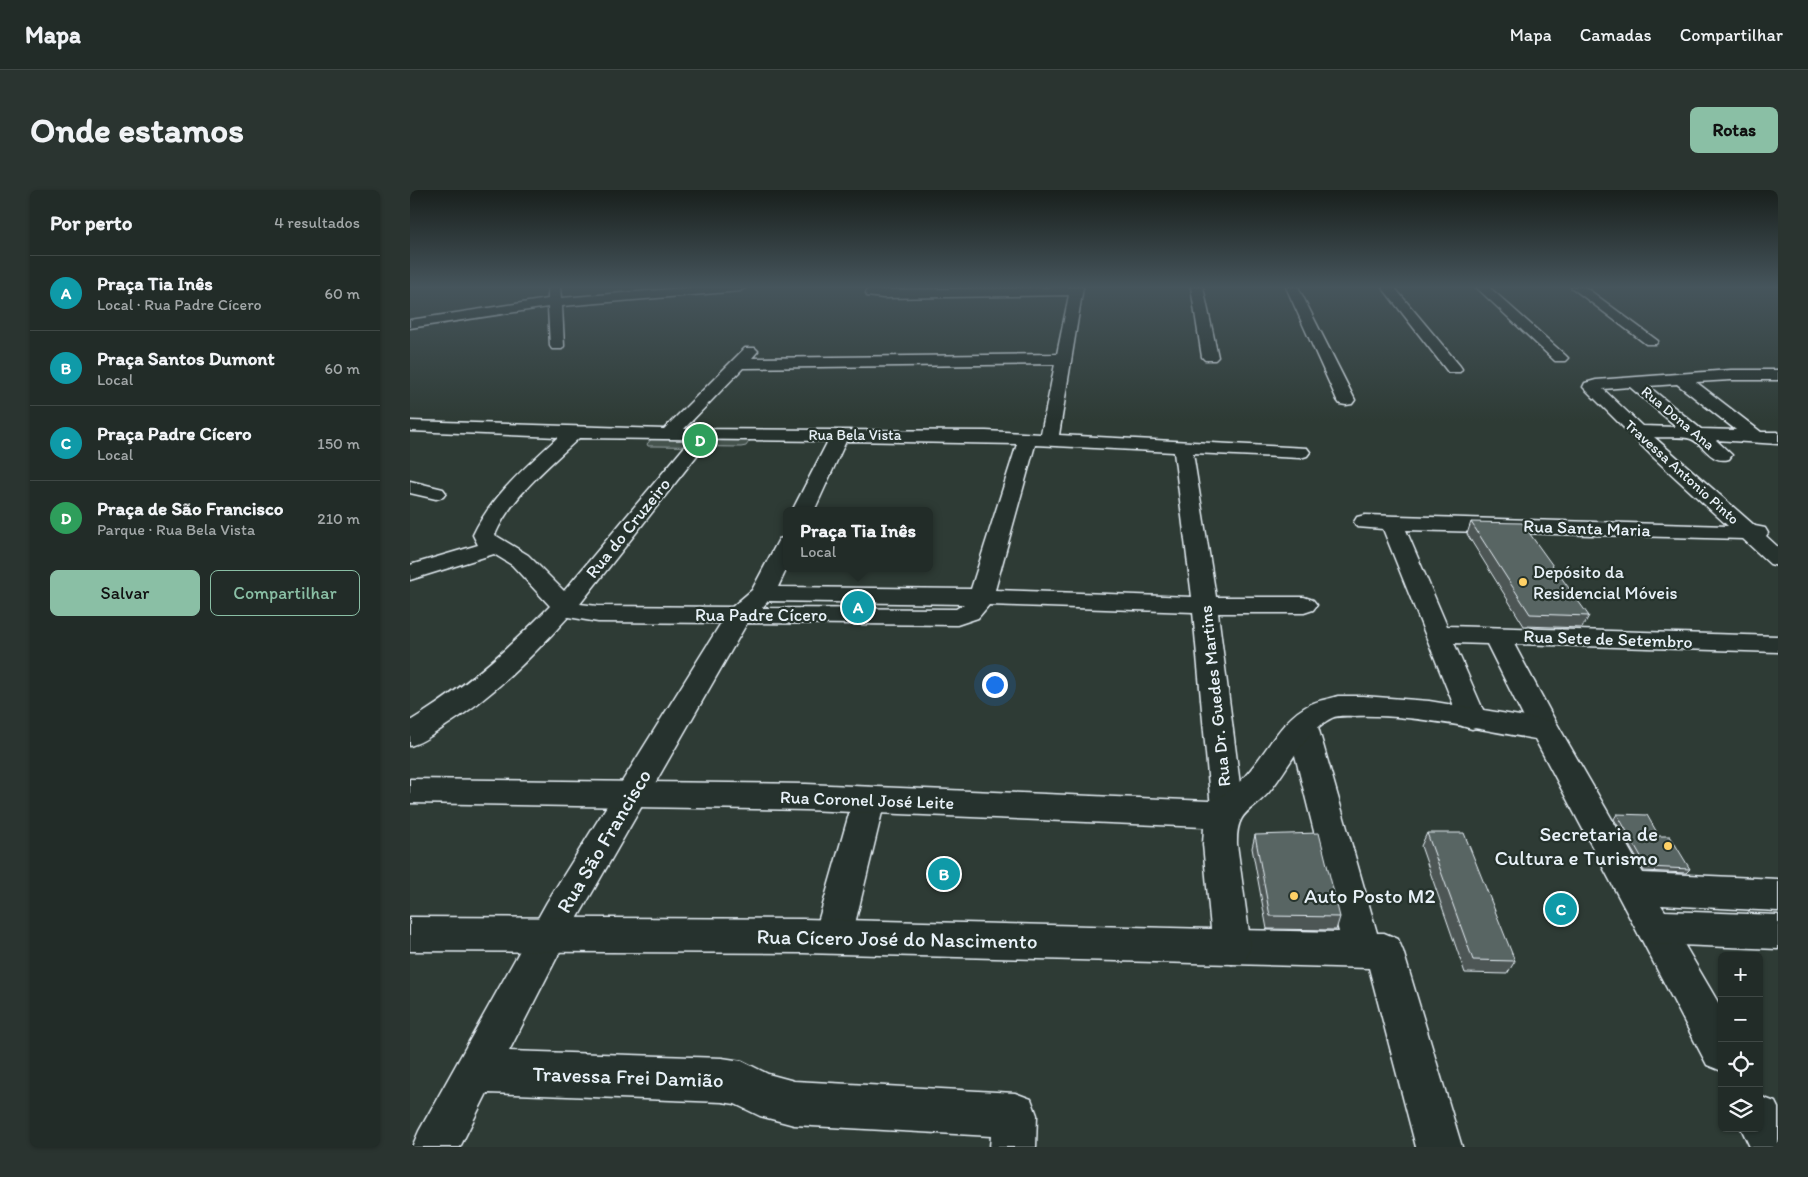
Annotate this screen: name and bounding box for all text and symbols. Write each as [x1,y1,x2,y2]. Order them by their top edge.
text: Mapa [25,20,81,49]
text: Mapa [1510,24,1552,46]
text: Camadas [1580,24,1652,46]
text: Compartilhar [1680,24,1783,46]
button: Rotas [1690,107,1778,153]
text: Onde estamos [30,109,244,151]
text: Por perto [50,210,132,235]
text: 4 resultados [274,213,360,232]
text: Praça Tia Inês [97,272,213,295]
text: A [61,284,71,303]
text: 60 m [325,284,360,303]
text: Local · Rua Padre Cícero [97,295,262,314]
text: Praça Santos Dumont [97,347,275,370]
text: B [61,359,71,378]
text: 60 m [325,359,360,378]
text: Local [97,370,133,389]
street label: Rua Dona Ana [1638,382,1719,454]
street label: Travessa Antonio Pinto [1621,416,1743,528]
pin: D [684,421,716,459]
text: Praça Padre Cícero [97,422,252,445]
street label: Rua Bela Vista [808,426,902,444]
text: C [61,434,71,453]
text: 150 m [317,434,360,453]
text: Local [97,445,133,464]
street label: Rua do Cruzeiro [581,473,675,583]
text: Praça de São Francisco [97,497,283,520]
popup [783,507,933,572]
text: D [61,509,71,528]
text: 210 m [317,509,360,528]
street label: Rua Santa Maria [1523,515,1652,541]
text: Praça Tia Inês [800,519,916,542]
text: Parque · Rua Bela Vista [97,520,255,539]
text: Local [800,542,836,561]
place label: Depósito da Residencial Móveis [1533,561,1678,604]
button: Salvar [50,570,200,616]
button: Compartilhar [210,570,360,616]
marker: Depósito da Residencial Móveis [1517,576,1529,588]
pin: A [842,588,874,626]
street label: Rua Padre Cícero [695,604,827,626]
street label: Rua Dr. Guedes Martins [1195,604,1235,788]
street label: Rua Sete de Setembro [1523,625,1693,653]
your location [982,672,1008,698]
street label: Rua São Francisco [551,764,656,917]
street label: Rua Coronel José Leite [779,786,955,814]
place label: Secretaria de Cultura e Turismo [1494,821,1658,870]
marker: Secretaria de Cultura e Turismo [1662,840,1674,852]
pin: B [928,855,960,893]
place label: Auto Posto M2 [1304,883,1436,908]
marker: Auto Posto M2 [1288,890,1300,902]
pin: C [1545,890,1577,928]
street label: Rua Cícero José do Nascimento [756,924,1038,953]
map controls [1718,952,1763,1132]
button: + [1718,952,1763,997]
button: − [1718,997,1763,1042]
button: locate [1718,1042,1763,1087]
street label: Travessa Frei Damião [532,1061,724,1092]
button: layers [1718,1087,1763,1132]

